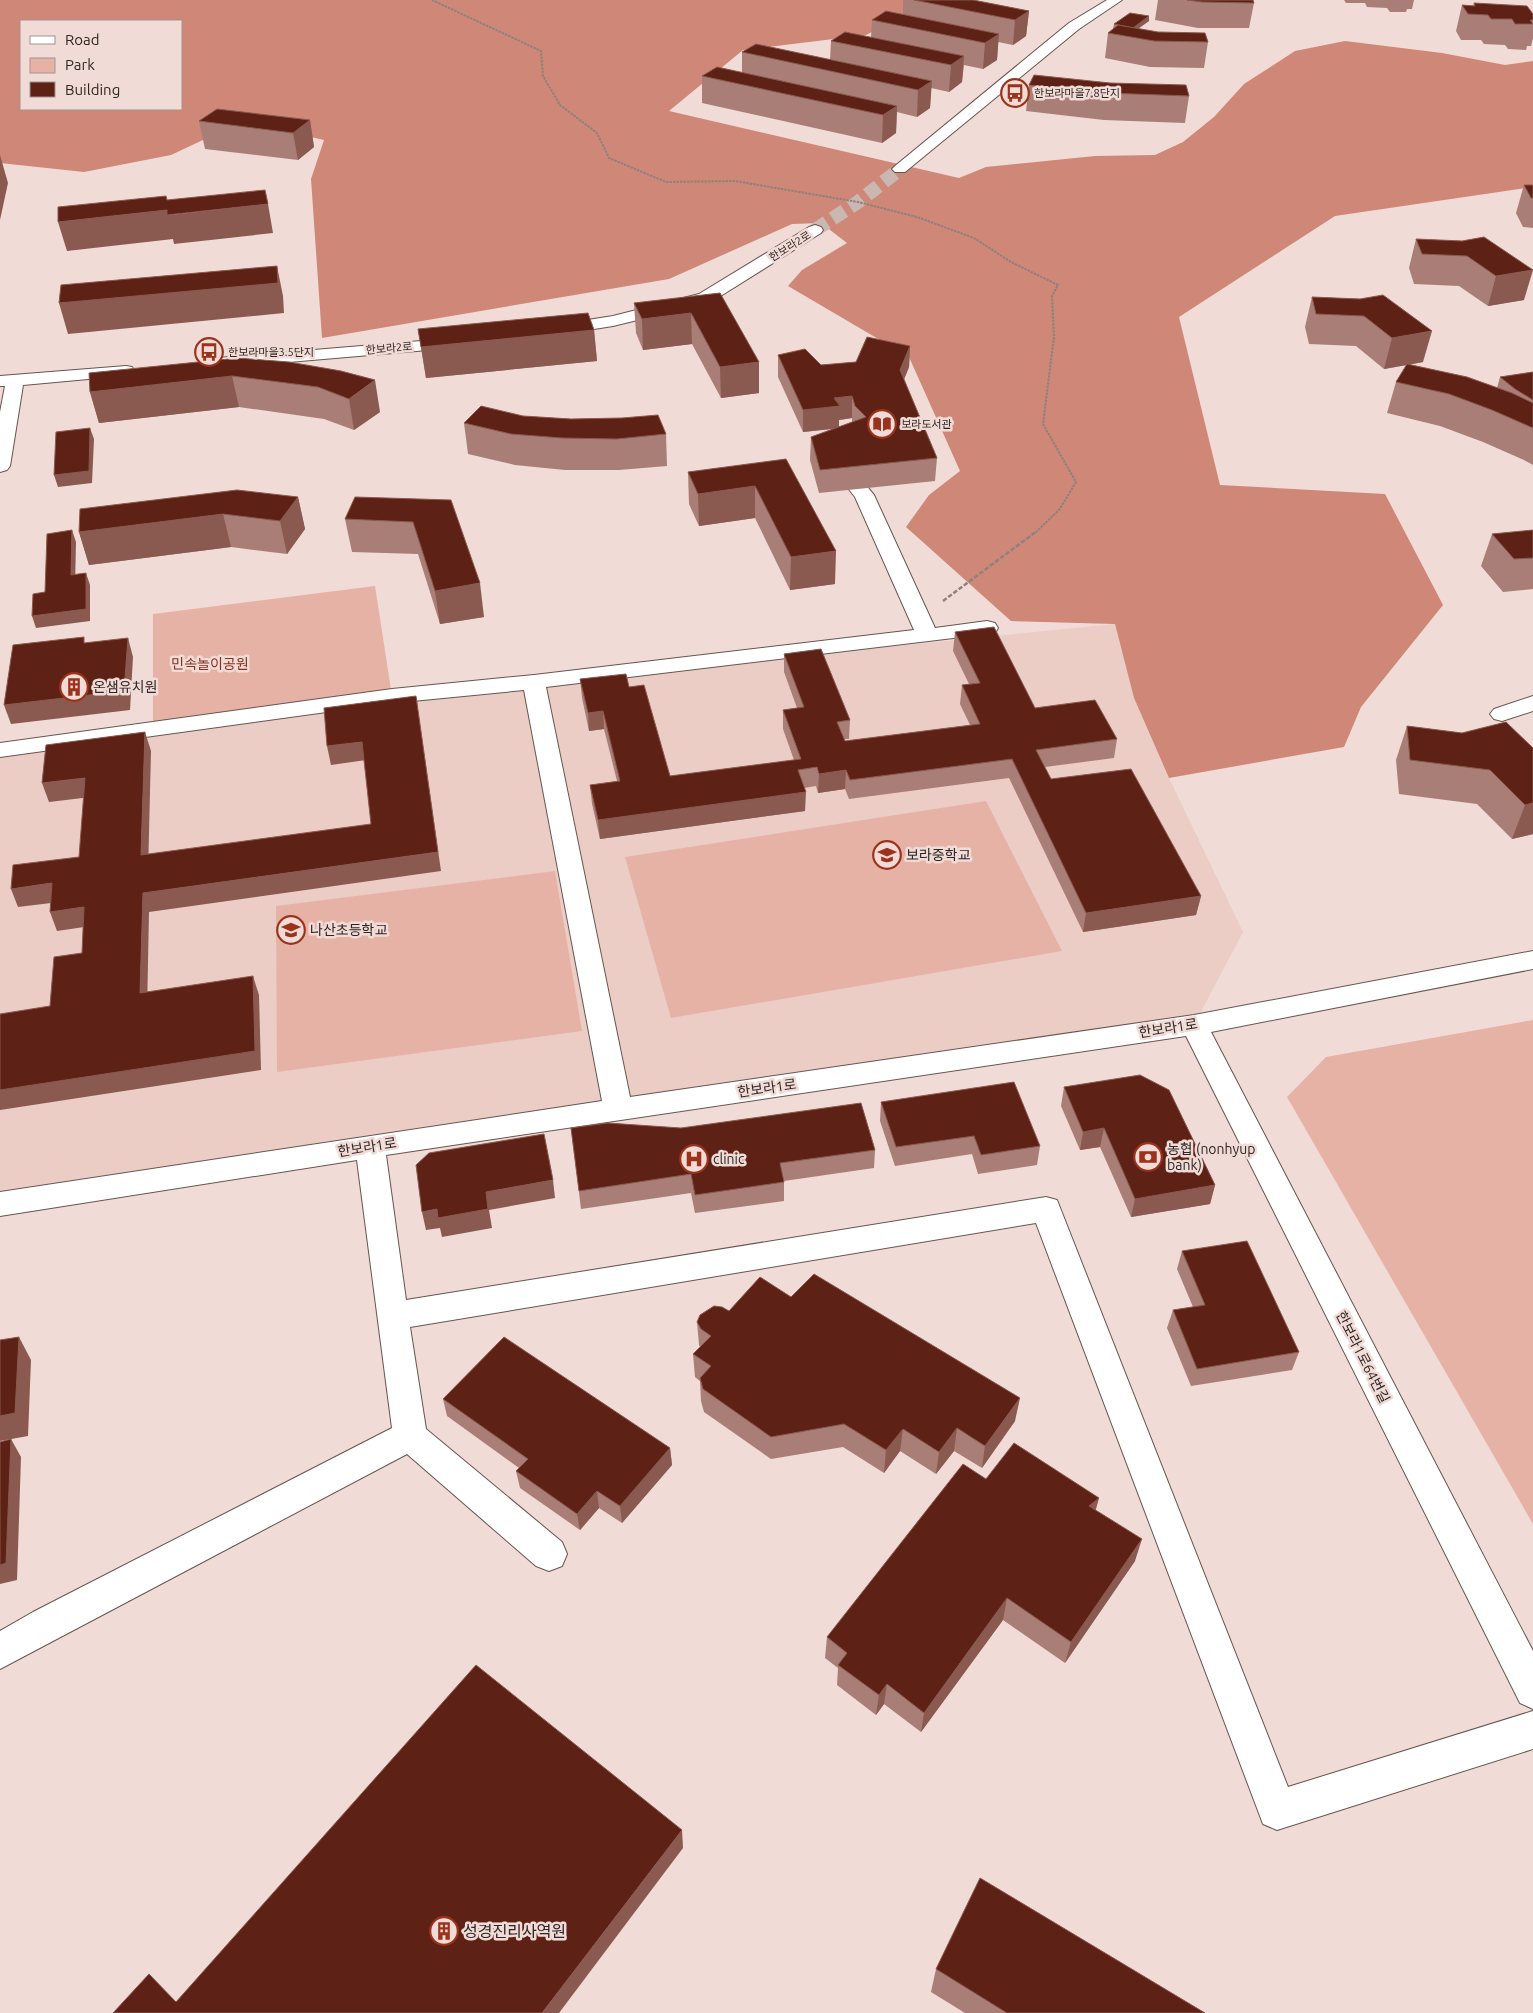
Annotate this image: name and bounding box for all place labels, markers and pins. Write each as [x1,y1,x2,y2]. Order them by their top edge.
bus stop icon: 한보라마을7.8단지 [1000,78,1030,108]
place label: 한보라마을7.8단지 [1034,87,1120,99]
bus stop icon: 한보라마을3.5단지 [194,337,224,367]
place label: 한보라마을3.5단지 [228,346,314,358]
library icon: 보라도서관 [867,409,897,439]
place label: 보라도서관 [901,418,952,430]
building icon: 온샘유치원 [59,672,89,702]
place label: 온샘유치원 [93,679,157,695]
school or university icon: 보라중학교 [872,840,902,870]
place label: 보라중학교 [906,847,971,863]
school or university icon: 나산초등학교 [276,915,306,945]
place label: 나산초등학교 [310,922,387,938]
place label: 농협 (nonhyup bank) [1167,1141,1255,1173]
bank icon: 농협 (nonhyup bank) [1133,1142,1163,1172]
hospital icon: clinic [679,1144,709,1174]
place label: clinic [713,1151,745,1167]
building icon: 성경진리사역원 [429,1916,459,1946]
place label: 성경진리사역원 [463,1922,566,1940]

